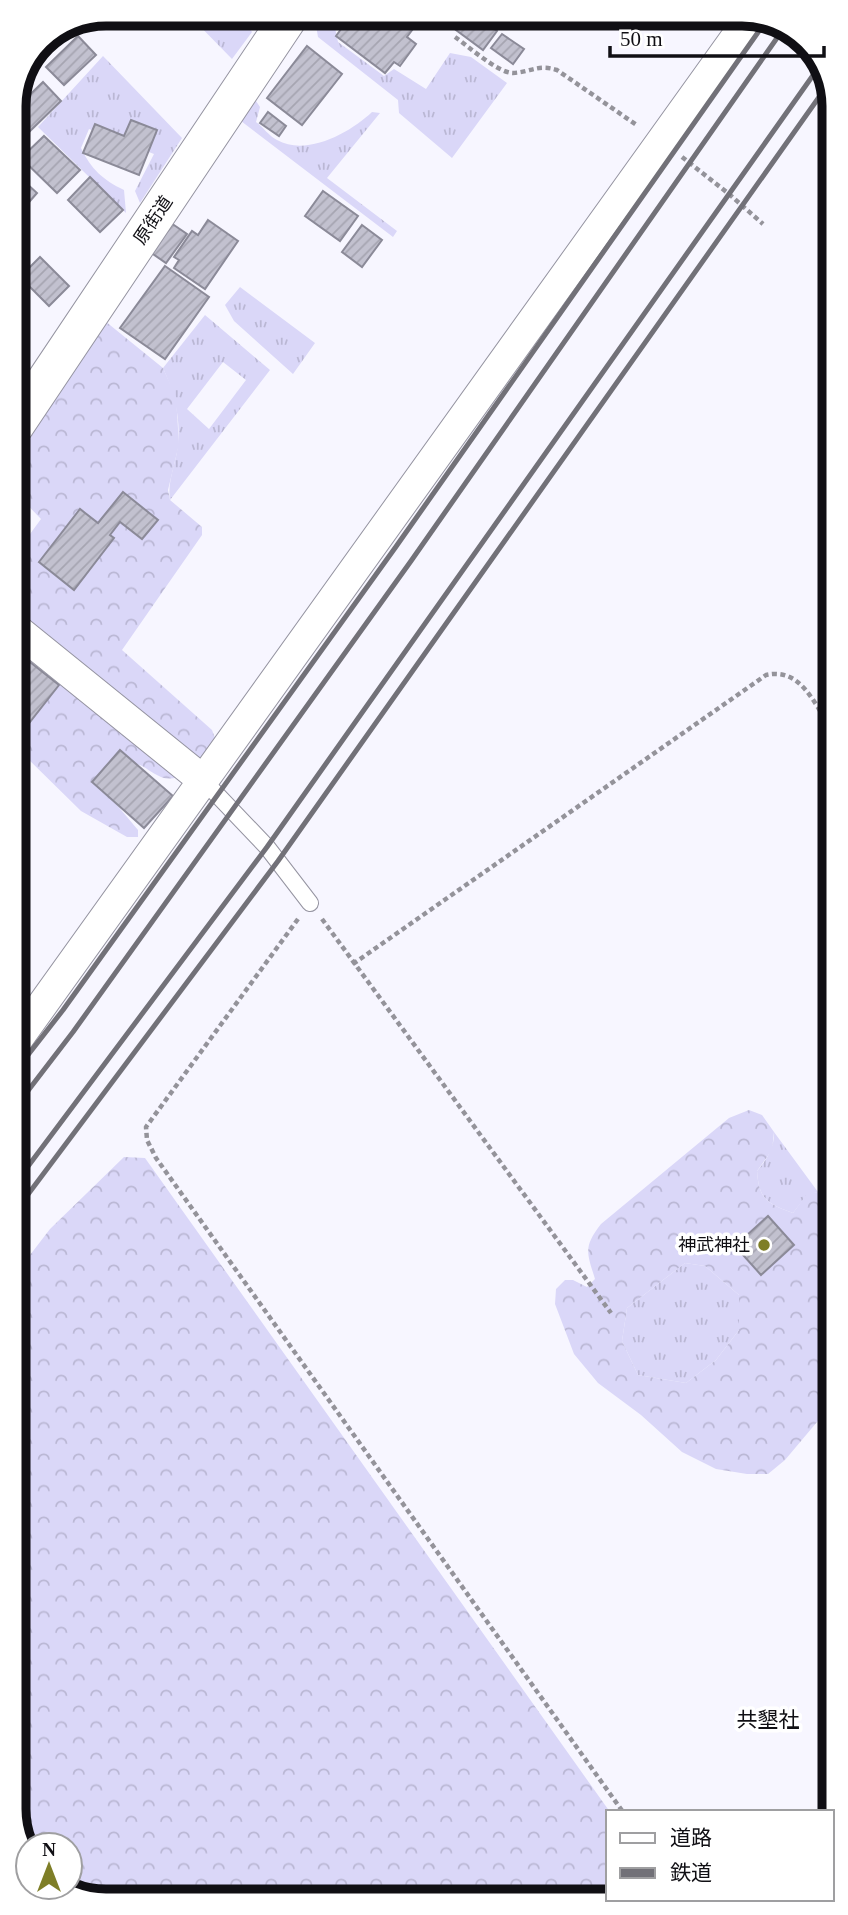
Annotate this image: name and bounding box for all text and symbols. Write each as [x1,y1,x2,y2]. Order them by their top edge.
scale bar [610,14,824,58]
text: 50 m [620,27,663,51]
street label: 原街道 [130,192,176,248]
place label: 神武神社 [678,1235,750,1255]
marker: 神武神社 [756,1237,772,1253]
district label: 共墾社 [737,1708,800,1732]
legend [606,1810,834,1901]
text: 道路 [670,1826,712,1850]
north arrow [14,1831,84,1901]
text: N [42,1839,56,1860]
text: 鉄道 [670,1861,712,1885]

